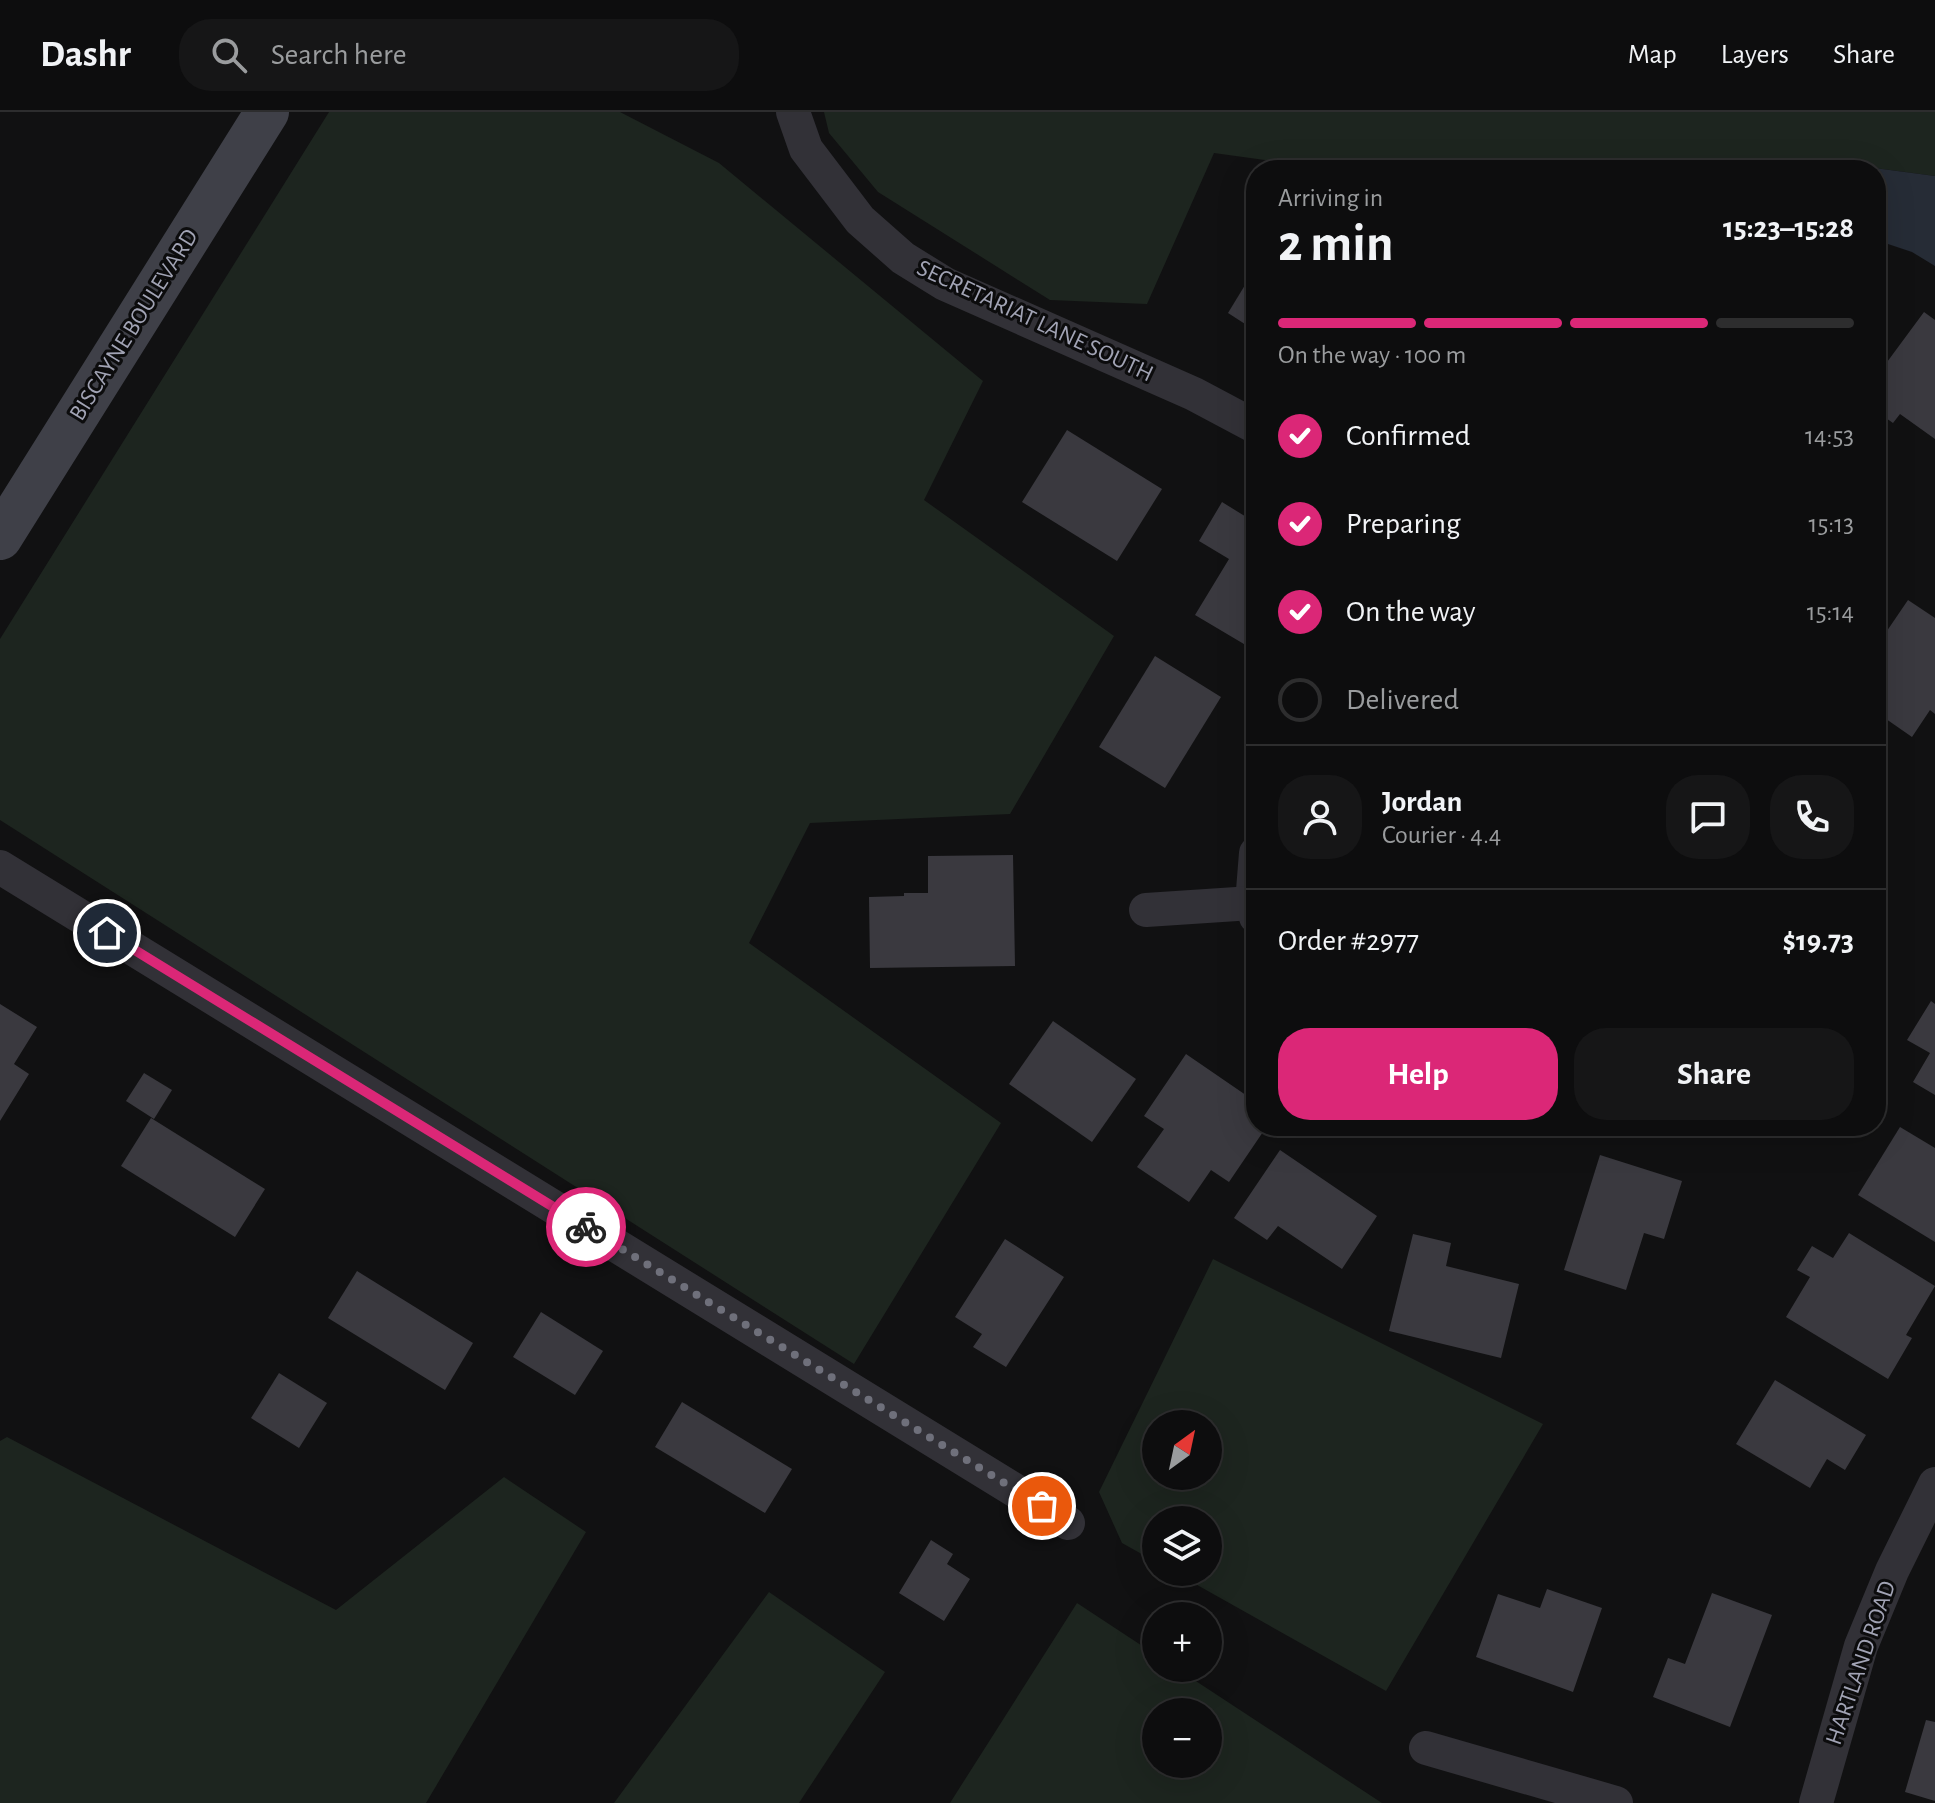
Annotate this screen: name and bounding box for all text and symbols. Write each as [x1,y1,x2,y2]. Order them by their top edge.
search box [179,19,739,91]
icon: search [207,33,251,77]
text: Dashr [40,36,131,74]
text: Search here [271,40,407,70]
text: Map [1628,41,1677,69]
text: Layers [1721,41,1789,69]
text: Share [1833,41,1895,69]
text: Arriving in [1278,185,1383,211]
text: 15:23–15:28 [1723,213,1854,243]
text: 2 min [1278,218,1393,270]
street label: BISCAYNE BOULEVARD [65,225,203,425]
street label: SECRETARIAT LANE SOUTH [913,256,1157,386]
text: On the way · 100 m [1278,342,1466,368]
icon: check [1278,414,1322,458]
text: Confirmed [1346,421,1470,451]
text: 14:53 [1805,423,1854,449]
icon: check [1278,502,1322,546]
text: Preparing [1346,509,1461,539]
text: 15:13 [1809,511,1854,537]
icon: check [1278,590,1322,634]
text: On the way [1346,597,1475,627]
text: 15:14 [1807,599,1854,625]
text: Delivered [1346,685,1459,715]
button: person [1278,775,1362,859]
button: chat [1666,775,1750,859]
button: phone [1770,775,1854,859]
text: Jordan [1382,787,1462,817]
text: Courier · 4.4 [1382,822,1501,848]
pin [73,899,141,967]
icon: home [85,911,129,955]
text: Order #2977 [1278,926,1419,956]
text: $19.73 [1782,926,1854,956]
button: Help [1278,1028,1558,1120]
button: Share [1574,1028,1854,1120]
courier [546,1187,626,1267]
icon: bike [564,1205,608,1249]
north arrow [1142,1410,1222,1490]
map controls [1142,1410,1222,1778]
pin [1008,1472,1076,1540]
icon: bag [1020,1484,1064,1528]
button: layers [1142,1506,1222,1586]
street label: HARTLAND ROAD [1822,1578,1900,1748]
button: + [1142,1602,1222,1682]
button: − [1142,1698,1222,1778]

